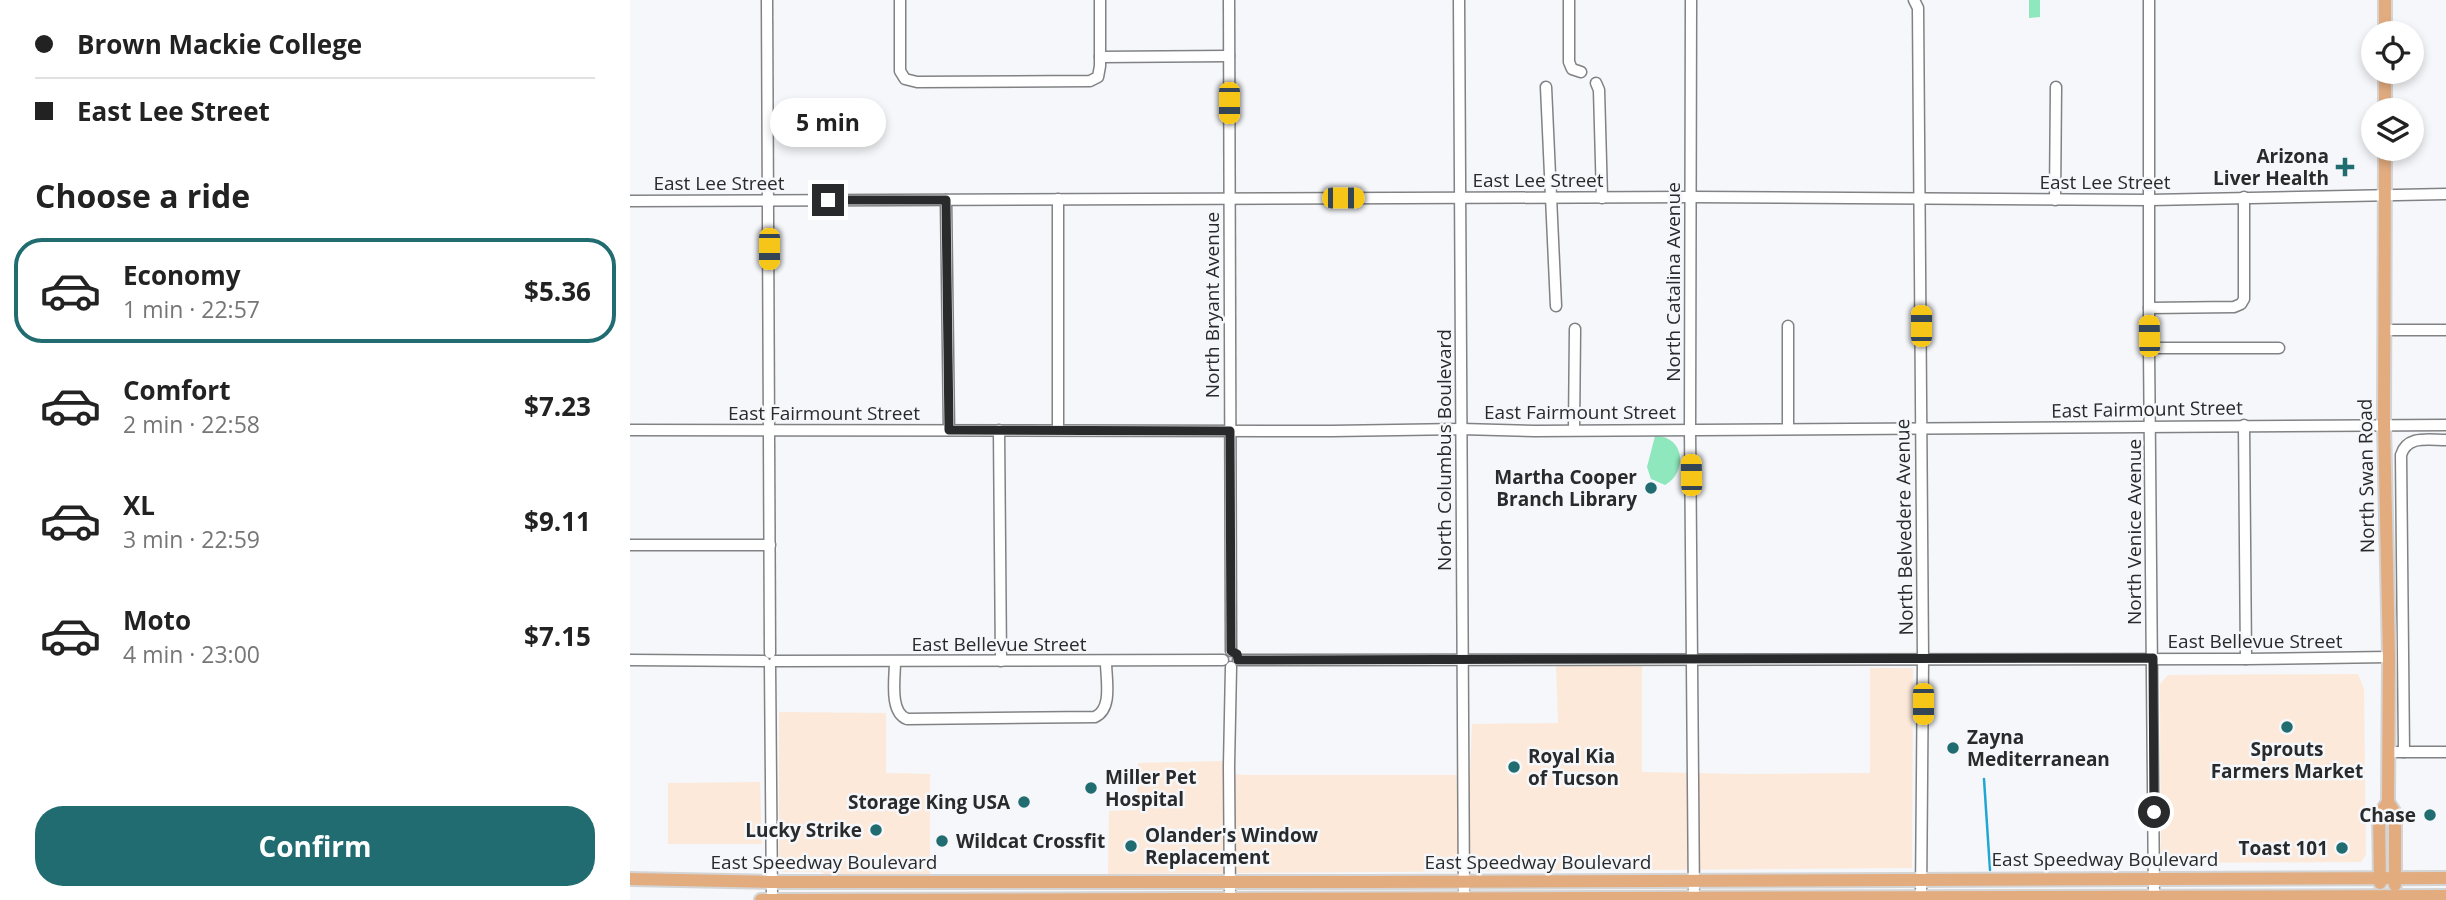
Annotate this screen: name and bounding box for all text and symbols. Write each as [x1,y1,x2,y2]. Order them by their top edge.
map controls [2361,21,2424,161]
button: locate [2361,21,2424,84]
text: Brown Mackie College [77,26,362,62]
car [1219,82,1240,124]
text: East Lee Street [77,93,270,129]
button: layers [2361,98,2424,161]
callout: 5 min [770,99,886,148]
text: 5 min [796,106,860,138]
place label: Arizona Liver Health [2213,143,2329,191]
marker: Arizona Liver Health [2335,157,2355,177]
street label: East Lee Street [1472,167,1604,193]
street label: East Lee Street [2039,169,2171,195]
street label: East Lee Street [653,170,785,196]
text: Choose a ride [35,174,250,217]
street label: North Catalina Avenue [1660,182,1686,382]
route end [812,184,844,216]
car [1323,188,1365,209]
street label: North Bryant Avenue [1199,212,1225,398]
car [759,228,780,270]
text: Economy [123,257,241,293]
icon: car [39,259,102,322]
text: $5.36 [524,273,591,309]
text: 1 min · 22:57 [123,293,260,325]
car [1911,305,1932,347]
car [2139,315,2160,357]
street label: North Columbus Boulevard [1431,329,1457,571]
text: Comfort [123,372,230,408]
icon: car [39,374,102,437]
text: $7.23 [524,388,591,424]
street label: East Fairmount Street [2051,394,2243,424]
street label: East Fairmount Street [1484,399,1676,425]
street label: North Swan Road [2352,399,2380,553]
street label: East Fairmount Street [728,400,920,426]
text: 2 min · 22:58 [123,408,260,440]
street label: North Belvedere Avenue [1889,419,1919,635]
street label: North Venice Avenue [2121,439,2147,625]
car [1681,454,1702,496]
place label: Martha Cooper Branch Library [1494,464,1637,512]
marker: Martha Cooper Branch Library [1643,480,1659,496]
text: XL [123,487,155,523]
icon: car [39,489,102,552]
text: $9.11 [524,503,591,539]
text: 3 min · 22:59 [123,523,260,555]
text: Moto [123,602,191,638]
icon: car [39,604,102,667]
text: $7.15 [524,618,591,654]
street label: East Bellevue Street [2168,628,2343,654]
street label: East Bellevue Street [912,631,1087,657]
text: 4 min · 23:00 [123,638,260,670]
car [1913,683,1934,725]
marker: Sprouts Farmers Market [2279,719,2295,735]
place label: Zayna Mediterranean [1967,724,2110,772]
place label: Sprouts Farmers Market [2211,736,2363,784]
marker: Zayna Mediterranean [1945,740,1961,756]
place label: Royal Kia of Tucson [1528,743,1619,791]
marker: Royal Kia of Tucson [1506,759,1522,775]
place label: Miller Pet Hospital [1105,764,1197,812]
marker: Miller Pet Hospital [1083,780,1099,796]
place label: Storage King USA [848,789,1011,815]
marker: Storage King USA [1016,794,1032,810]
route start [2138,796,2170,828]
place label: Chase [2359,802,2416,828]
button: Confirm [35,806,595,886]
marker: Chase [2422,807,2438,823]
place label: Lucky Strike [745,817,862,843]
marker: Lucky Strike [868,822,884,838]
place label: Olander's Window Replacement [1145,822,1319,870]
place label: Wildcat Crossfit [956,828,1105,854]
marker: Wildcat Crossfit [934,833,950,849]
place label: Toast 101 [2239,835,2328,861]
marker: Olander's Window Replacement [1123,838,1139,854]
marker: Toast 101 [2334,840,2350,856]
street label: East Speedway Boulevard [1992,846,2218,872]
street label: East Speedway Boulevard [711,849,937,875]
street label: East Speedway Boulevard [1425,849,1651,875]

